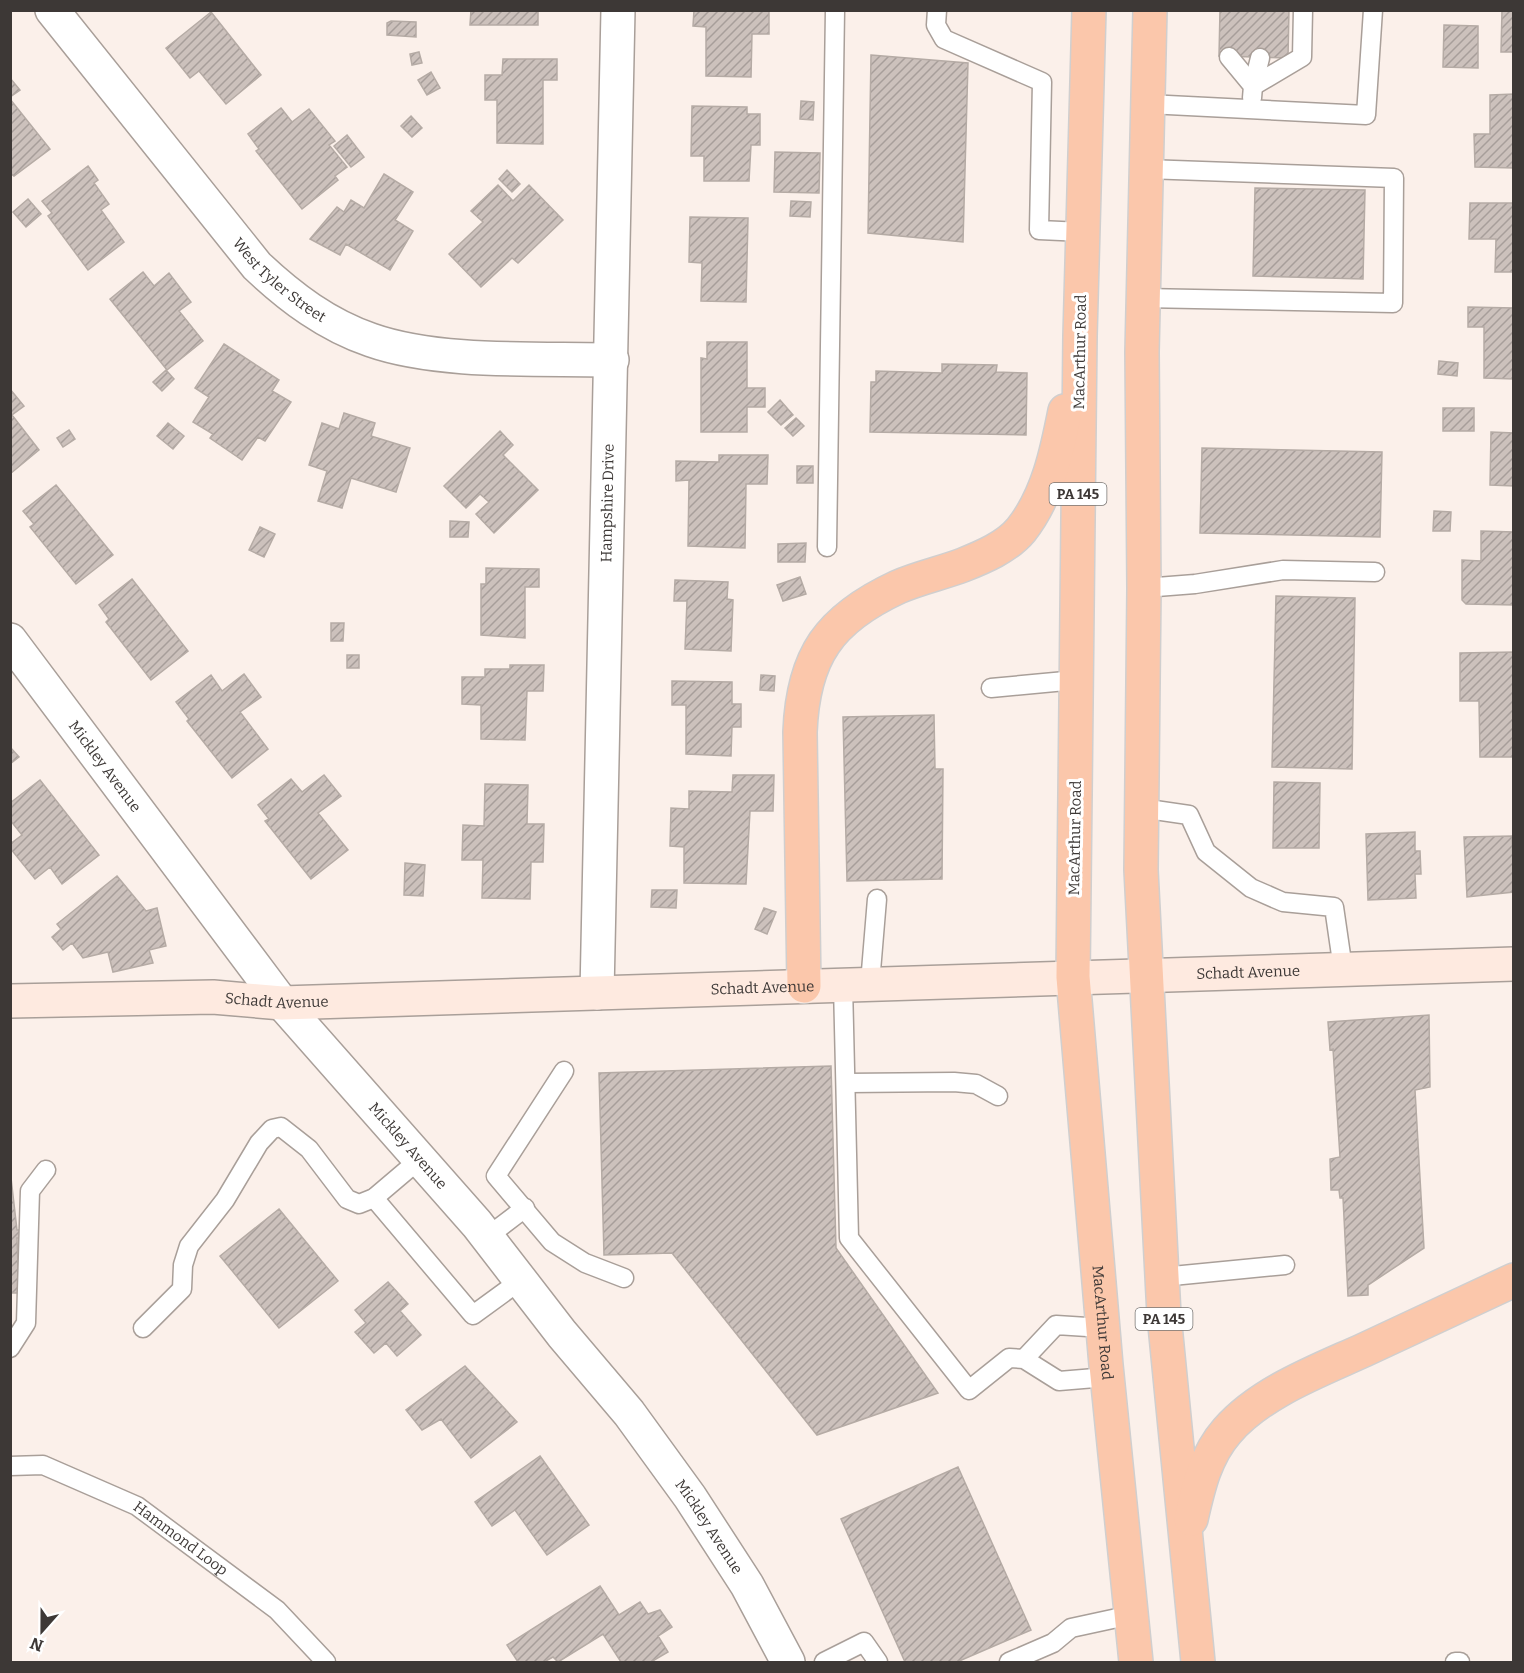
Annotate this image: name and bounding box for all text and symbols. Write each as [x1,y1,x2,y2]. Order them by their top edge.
street label: West Tyler Street [229,234,330,326]
street label: MacArthur Road [1070,294,1090,410]
street label: Hampshire Drive [597,444,618,563]
road number: PA 145 [1050,483,1106,505]
street label: Mickley Avenue [65,717,145,816]
street label: MacArthur Road [1065,780,1085,896]
street label: Schadt Avenue [1196,962,1300,983]
street label: Schadt Avenue [710,977,815,998]
street label: Schadt Avenue [224,989,329,1012]
street label: Mickley Avenue [365,1099,451,1193]
street label: MacArthur Road [1089,1265,1116,1381]
road number: PA 145 [1136,1308,1192,1330]
street label: Mickley Avenue [671,1476,746,1577]
street label: Hammond Loop [130,1498,231,1579]
north arrow [12,1601,72,1661]
text: N [28,1633,46,1656]

